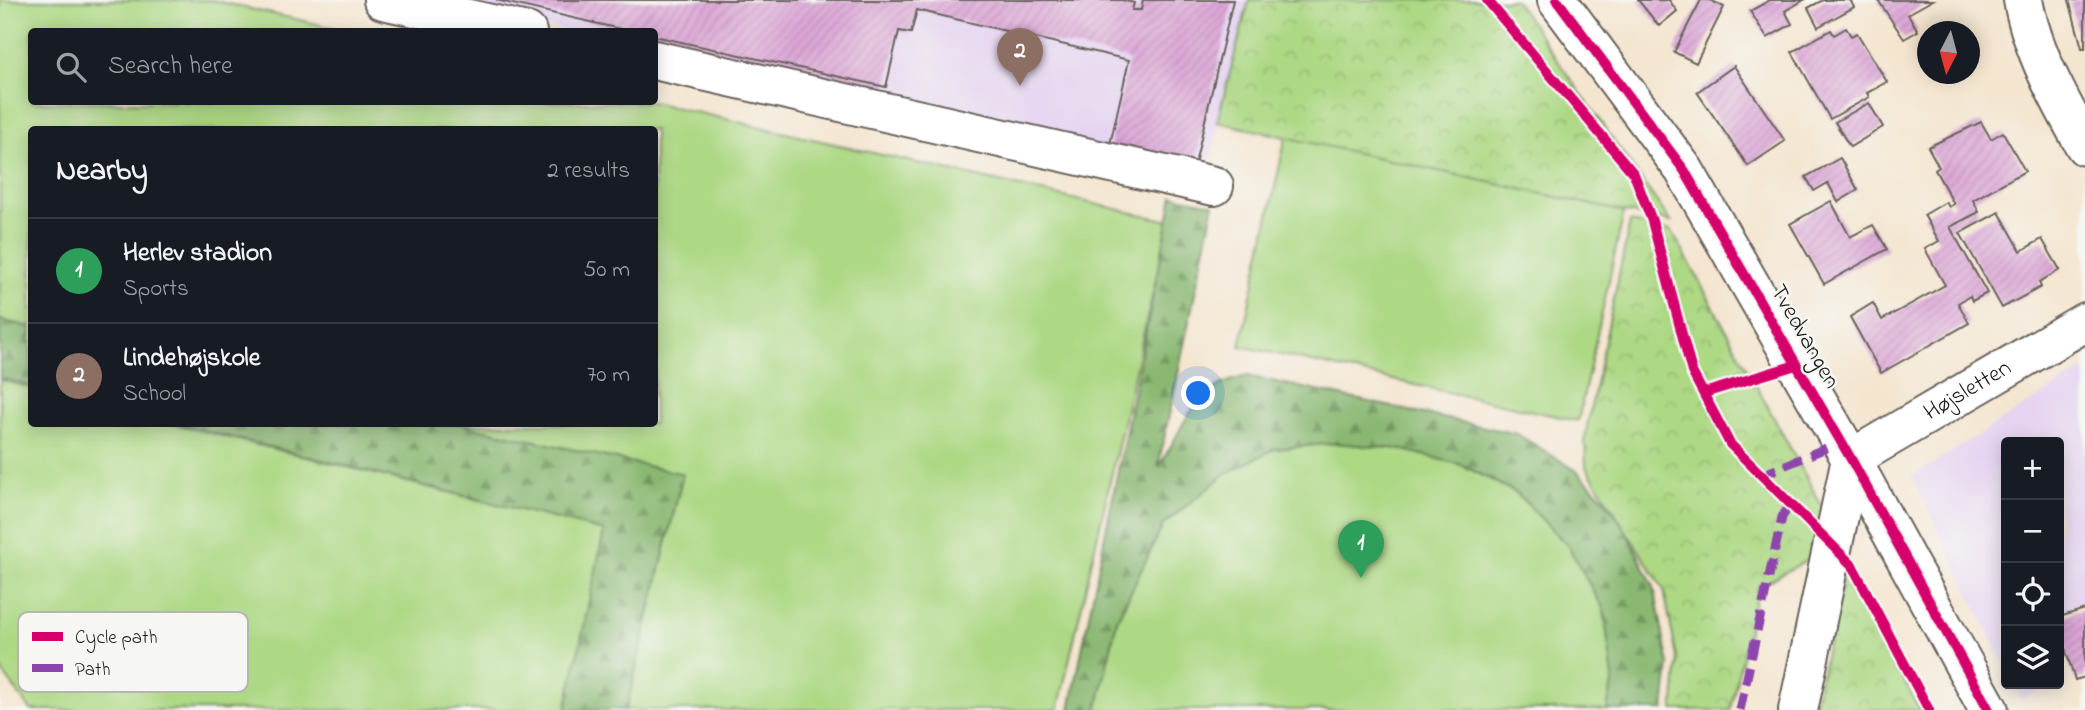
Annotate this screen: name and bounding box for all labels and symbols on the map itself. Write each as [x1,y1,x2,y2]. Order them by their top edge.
north arrow [1917,21,1980,84]
pin: 2 [997,28,1043,86]
street label: Tvedvangen [1760,278,1848,396]
street label: Højsletten [1917,351,2018,430]
your location [1181,376,1215,410]
pin: 1 [1338,520,1384,578]
legend [18,612,248,692]
text: Cycle path [75,625,157,653]
text: Path [75,657,111,684]

